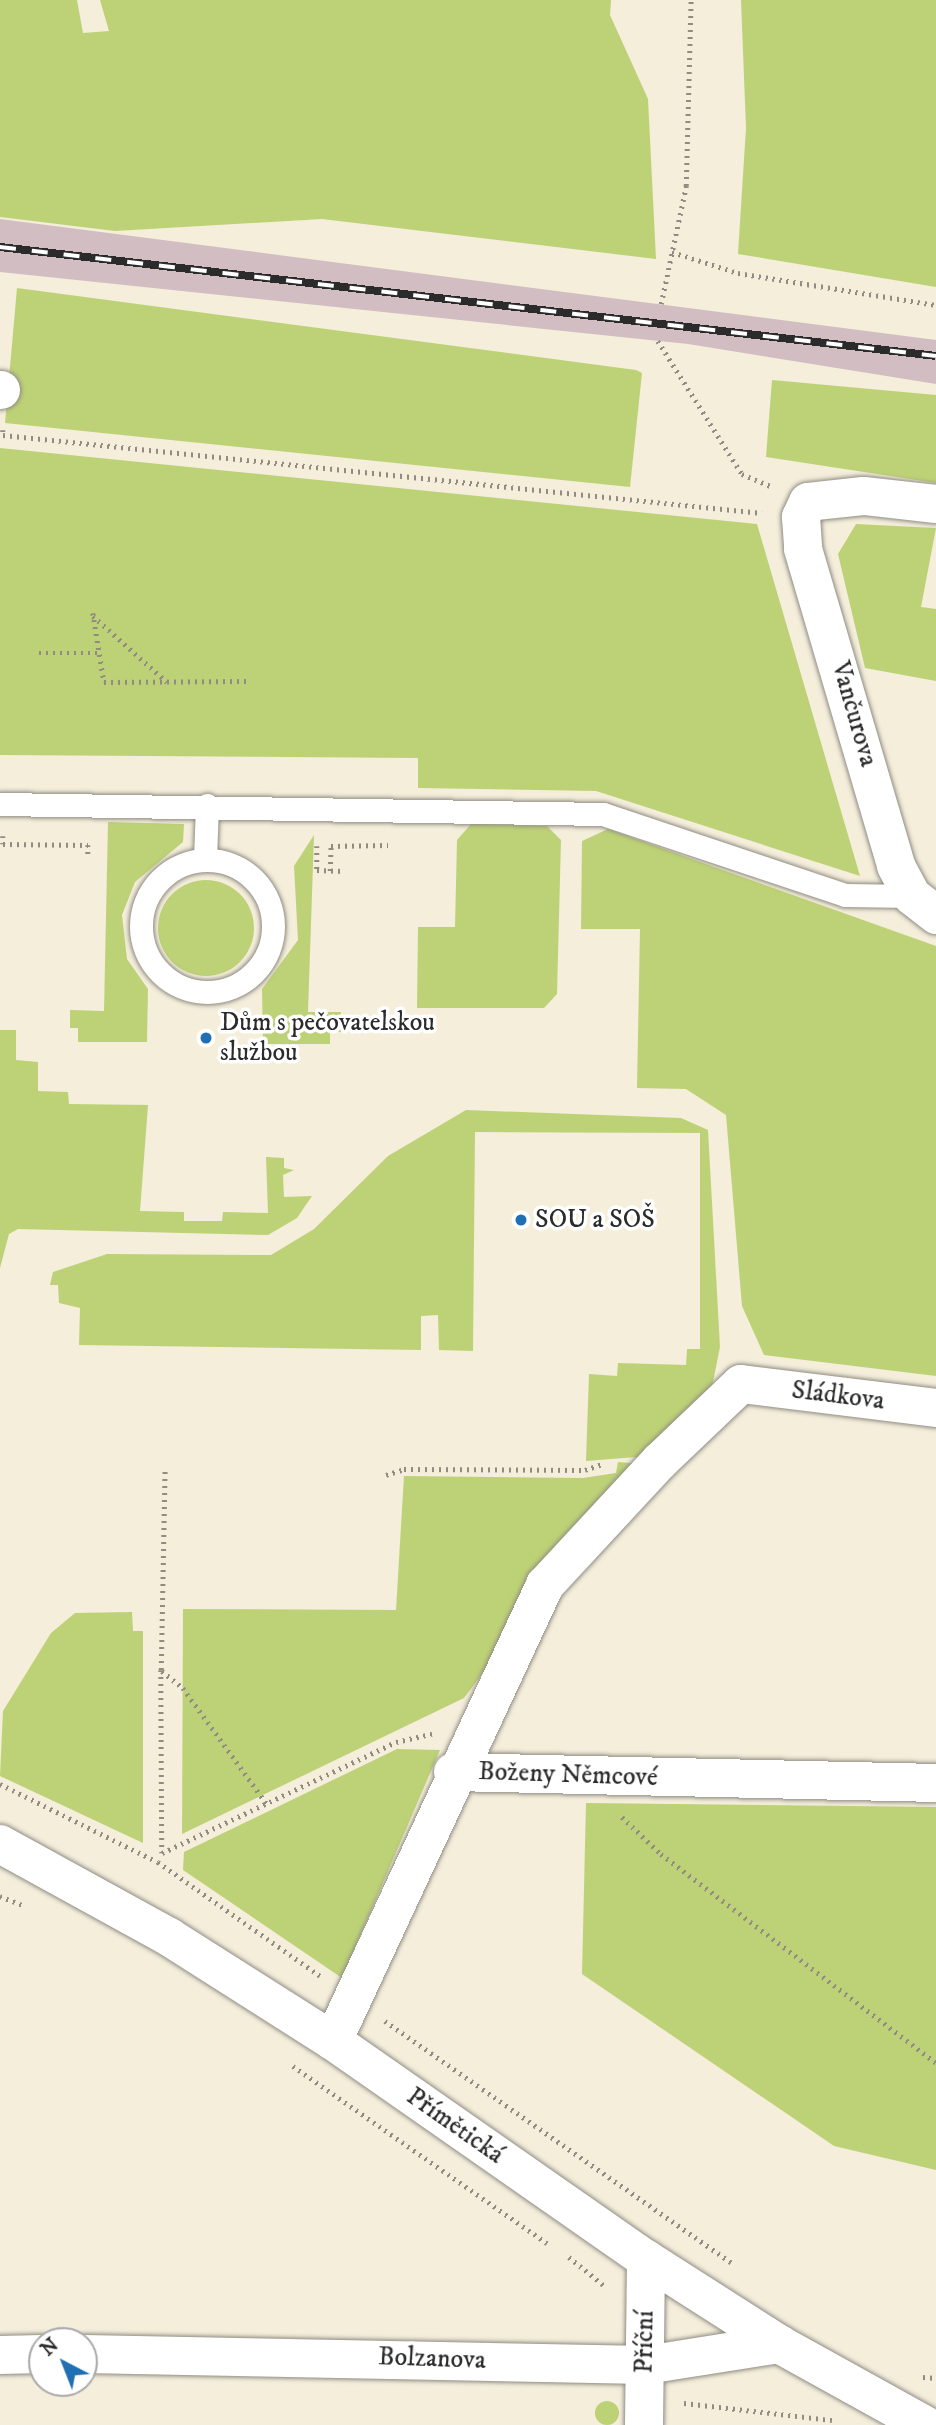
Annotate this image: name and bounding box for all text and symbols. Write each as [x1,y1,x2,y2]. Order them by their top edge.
street label: Vančurova [824,658,884,770]
place label: Dům s pečovatelskou službou [220,1007,435,1068]
marker: Dům s pečovatelskou službou [198,1030,214,1046]
place label: SOU a SOŠ [535,1204,655,1236]
marker: SOU a SOŠ [513,1212,529,1228]
street label: Sládkova [790,1375,886,1417]
street label: Boženy Němcové [478,1756,658,1794]
street label: Přímětická [400,2081,510,2171]
street label: Příční [629,2310,661,2374]
north arrow [28,2327,98,2397]
text: N [36,2334,63,2361]
street label: Bolzanova [378,2342,486,2376]

